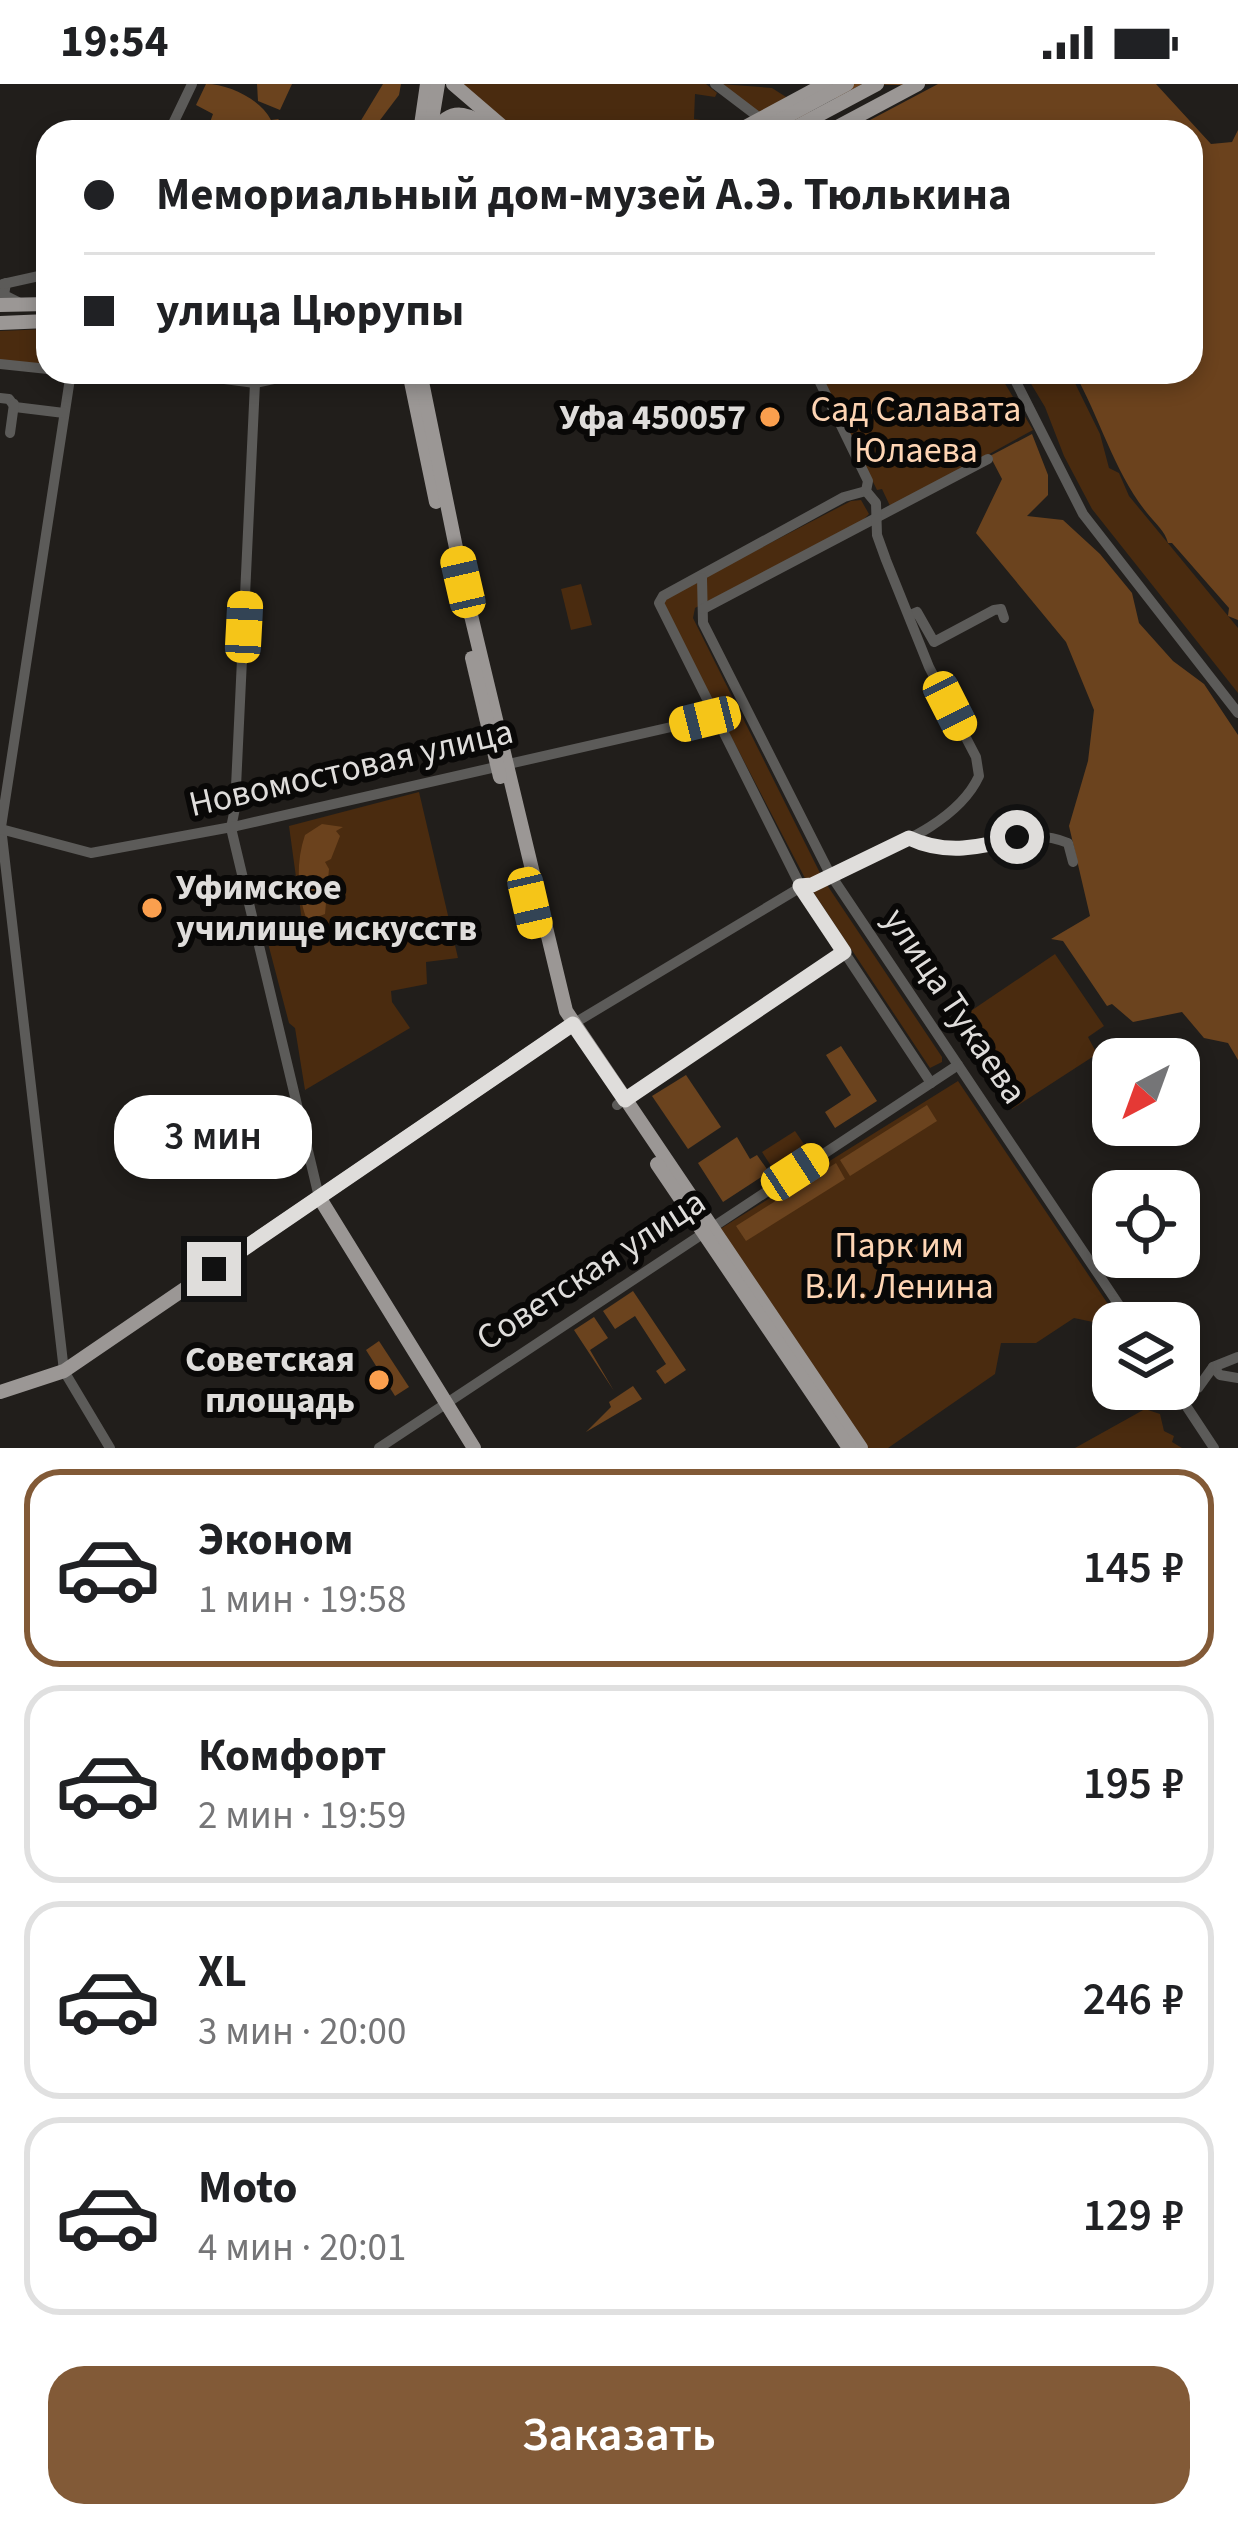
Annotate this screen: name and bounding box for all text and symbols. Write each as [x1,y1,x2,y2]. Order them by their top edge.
text: 19:54 [60,10,169,74]
text: Мемориальный дом-музей А.Э. Тюлькина [156,163,1012,227]
text: улица Цюрупы [156,279,464,343]
park label: Сад Салавата Юлаева [811,384,1021,476]
place label: Уфа 450057 [560,392,746,443]
marker: Уфа 450057 [757,404,783,430]
car [437,543,489,621]
car [224,590,264,664]
car [918,666,982,746]
car [666,693,744,745]
street label: Новомостовая улица [184,706,518,830]
route start [990,810,1044,864]
place label: Уфимское училище искусств [176,862,477,954]
car [504,864,556,942]
marker: Уфимское училище искусств [139,895,165,921]
street label: улица Тукаева [871,898,1039,1114]
north arrow [1092,1038,1200,1146]
map controls [1092,1038,1200,1410]
callout: 3 мин [115,1095,313,1179]
text: 3 мин [164,1109,262,1165]
car [755,1137,835,1207]
button: locate [1092,1170,1200,1278]
street label: Советская улица [466,1177,716,1363]
park label: Парк им В.И. Ленина [804,1220,994,1312]
route end [187,1242,241,1296]
button: layers [1092,1302,1200,1410]
place label: Советская площадь [185,1334,355,1426]
marker: Советская площадь [366,1367,392,1393]
text: Эконом [198,1508,354,1572]
icon: car [54,1514,162,1622]
text: 145 ₽ [1083,1536,1184,1600]
text: 1 мин · 19:58 [198,1572,406,1628]
text: Комфорт [198,1724,386,1788]
icon: car [54,1730,162,1838]
text: 195 ₽ [1083,1752,1184,1816]
text: 2 мин · 19:59 [198,1788,406,1844]
text: XL [198,1940,247,2004]
icon: car [54,1946,162,2054]
text: 246 ₽ [1083,1968,1184,2032]
text: 3 мин · 20:00 [198,2004,406,2060]
text: Moto [198,2156,297,2220]
icon: car [54,2162,162,2270]
text: 129 ₽ [1083,2184,1184,2248]
text: 4 мин · 20:01 [198,2220,406,2276]
button: Заказать [48,2366,1190,2504]

